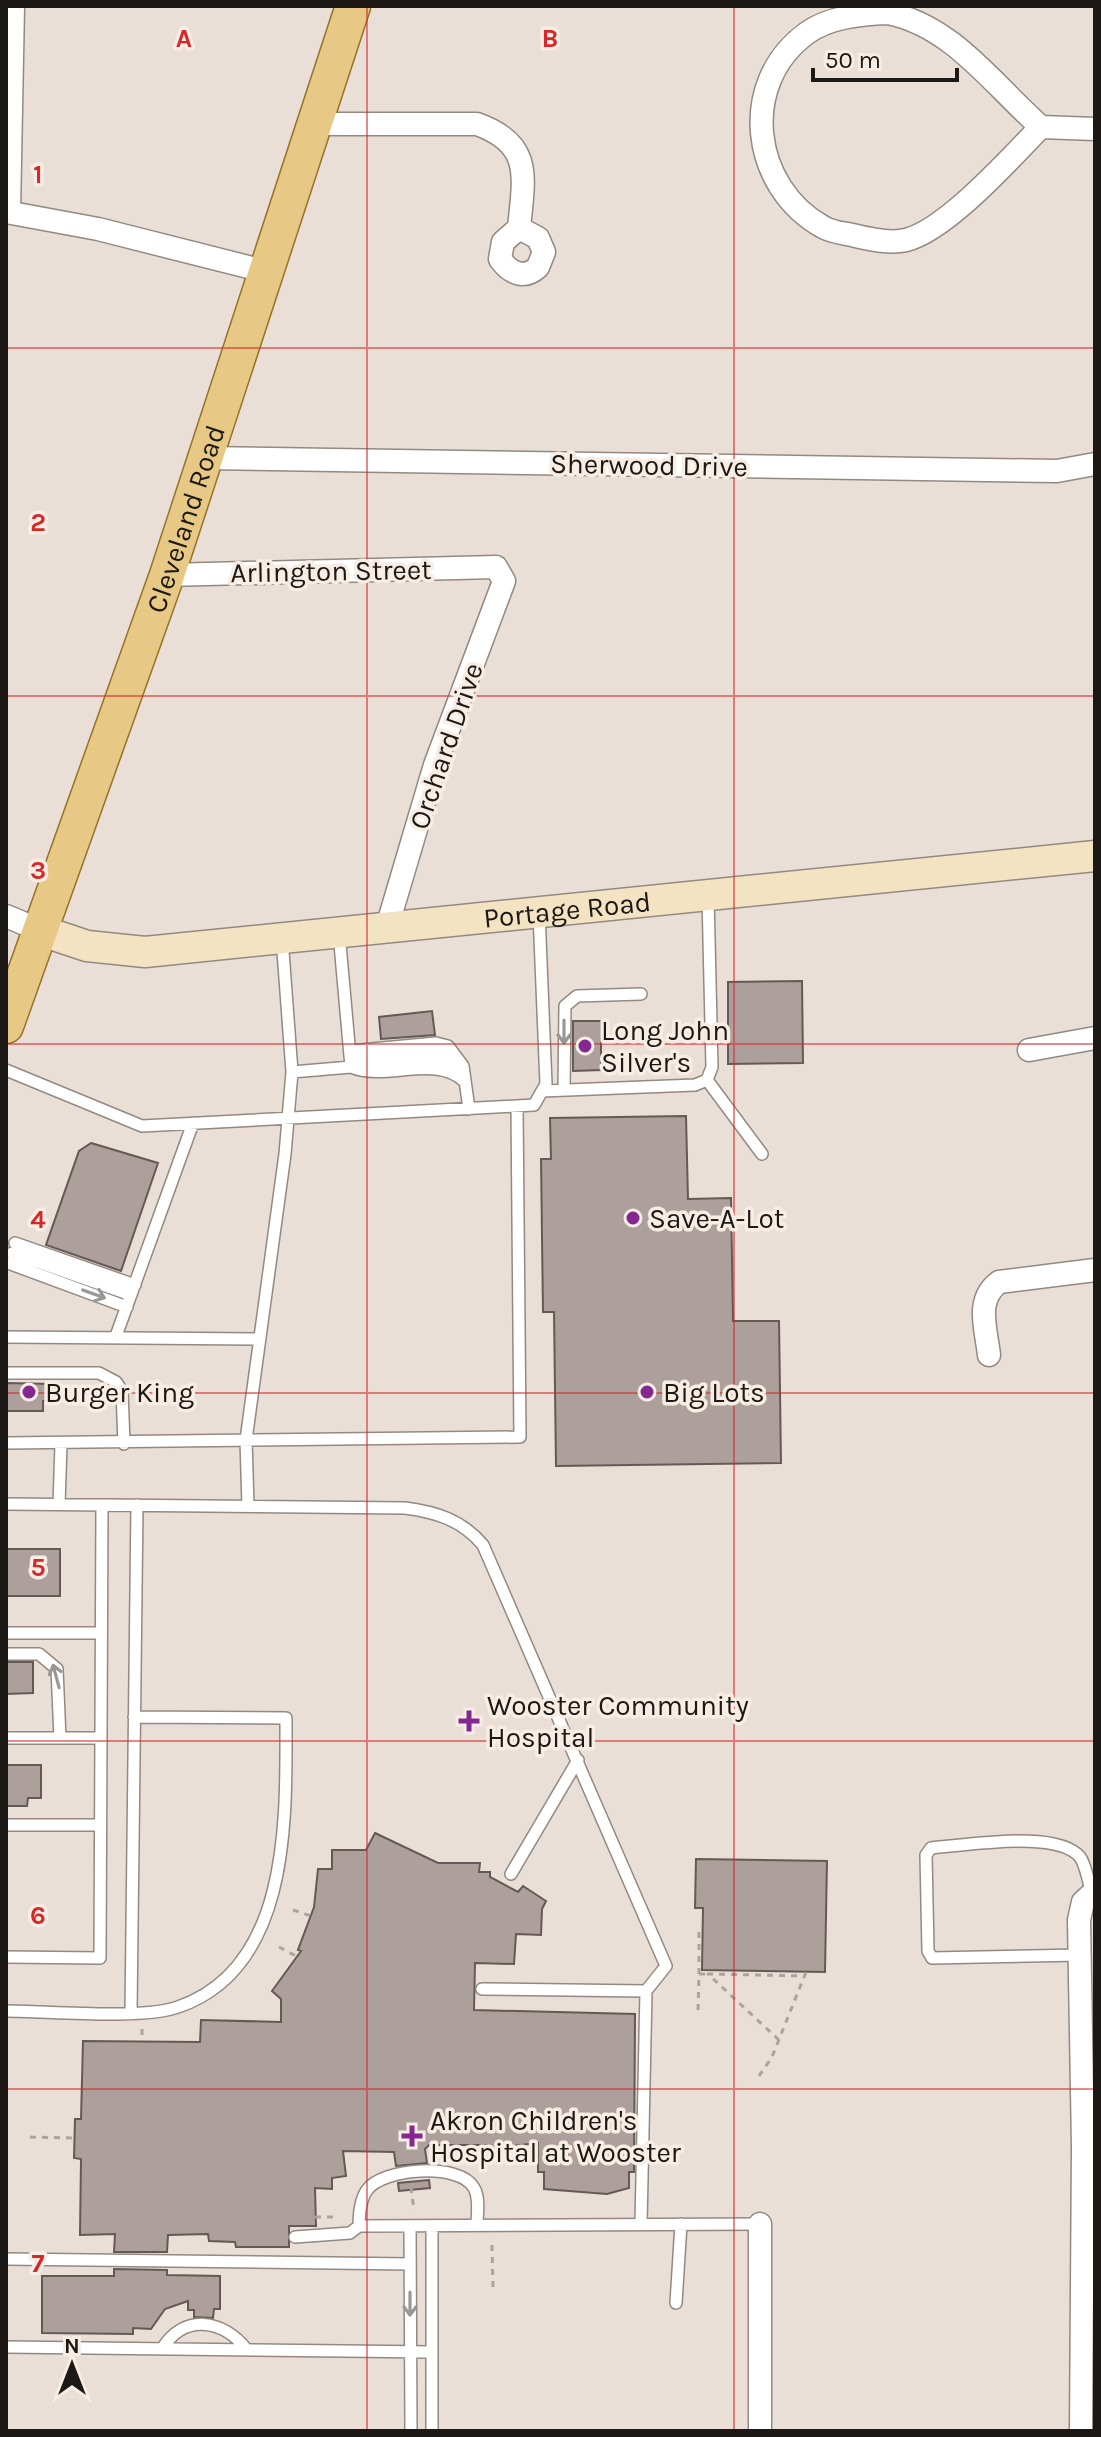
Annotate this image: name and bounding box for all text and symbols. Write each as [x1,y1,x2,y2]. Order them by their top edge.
text: A [176,23,192,54]
text: B [542,23,558,54]
scale bar [813,32,957,82]
text: 50 m [825,46,881,74]
text: 1 [33,159,43,190]
street label: Cleveland Road [138,421,231,617]
street label: Sherwood Drive [550,447,748,483]
text: 2 [30,507,46,538]
street label: Arlington Street [230,553,432,589]
street label: Orchard Drive [402,659,490,833]
text: 3 [30,855,46,886]
street label: Portage Road [482,884,652,934]
place label: Long John Silver's [601,1014,729,1079]
one-way arrow [556,1018,572,1045]
marker: Long John Silver's [576,1037,594,1055]
place label: Save-A-Lot [649,1202,784,1235]
text: 4 [30,1204,46,1235]
marker: Save-A-Lot [624,1209,642,1227]
one-way arrow [81,1288,106,1303]
place label: Burger King [45,1376,194,1409]
place label: Big Lots [663,1376,765,1409]
marker: Burger King [20,1383,38,1401]
marker: Big Lots [638,1383,656,1401]
text: 5 [30,1552,46,1583]
one-way arrow [47,1664,62,1689]
place label: Wooster Community Hospital [487,1689,749,1754]
marker: Wooster Community Hospital [458,1710,480,1732]
text: 6 [30,1900,46,1931]
place label: Akron Children's Hospital at Wooster [430,2104,682,2169]
marker: Akron Children's Hospital at Wooster [401,2125,423,2147]
text: 7 [32,2248,45,2279]
one-way arrow [402,2290,418,2317]
north arrow [32,2325,112,2405]
text: N [64,2333,80,2359]

